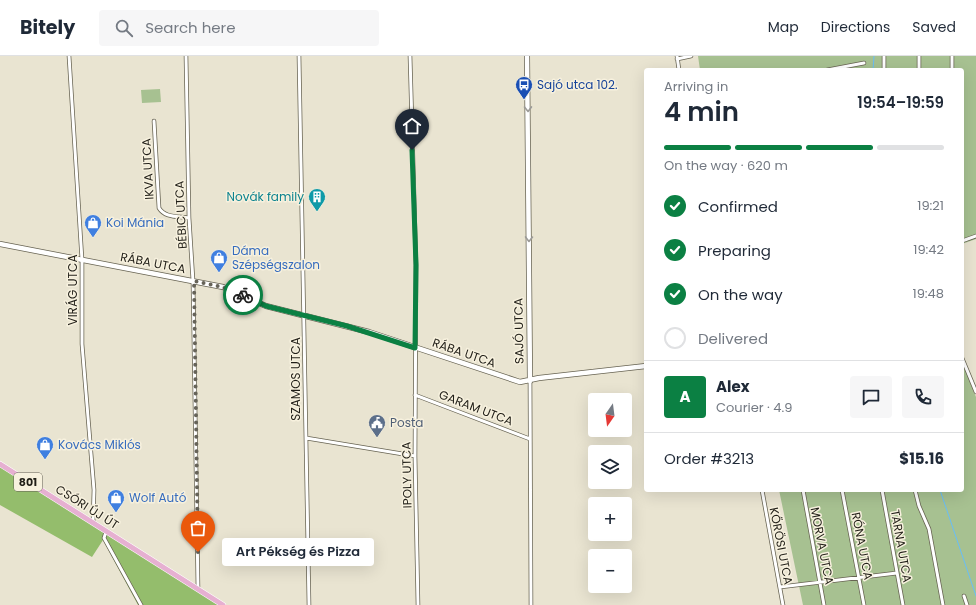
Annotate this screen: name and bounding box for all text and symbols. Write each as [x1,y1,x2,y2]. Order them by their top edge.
search box [99,10,379,46]
text: Bitely [20,14,75,41]
icon: search [113,17,135,39]
text: Search here [145,17,236,38]
text: Map [768,17,799,37]
text: Directions [821,17,890,37]
text: Saved [912,17,956,37]
bus stop icon: Sajó utca 102. [514,75,534,100]
place label: Sajó utca 102. [537,76,617,93]
text: Arriving in [664,77,728,96]
text: 19:54–19:59 [857,92,944,113]
text: 4 min [664,94,739,130]
one-way arrow [524,106,532,112]
pin [395,109,429,150]
icon: home [401,115,423,137]
street label: IKVA UTCA [137,138,158,200]
text: On the way · 620 m [664,156,788,175]
street label: BÉBIC UTCA [170,181,191,250]
building icon: Novák family [307,187,327,212]
place label: Novák family [227,188,304,205]
icon: check [664,195,686,217]
text: Confirmed [698,196,778,217]
text: 19:21 [917,196,944,215]
shop icon: Koi Mánia [83,213,103,238]
place label: Koi Mánia [106,214,164,231]
one-way arrow [524,236,533,242]
icon: check [664,239,686,261]
text: Preparing [698,240,771,261]
text: 19:42 [913,240,944,259]
place label: Dáma Szépségszalon [232,242,320,273]
street label: RÁBA UTCA [119,248,187,277]
shop icon: Dáma Szépségszalon [209,248,229,273]
street label: VIRÁG UTCA [64,255,81,325]
courier [223,275,263,315]
icon: check [664,283,686,305]
icon: bike [232,284,254,306]
text: On the way [698,284,783,305]
text: 19:48 [913,284,944,303]
street label: SAJÓ UTCA [509,298,528,364]
text: Delivered [698,328,768,349]
street label: RÁBA UTCA [430,334,498,371]
street label: SZAMOS UTCA [287,337,304,421]
text: Alex [716,376,750,397]
button: chat [850,376,892,418]
button: phone [902,376,944,418]
street label: GARAM UTCA [437,386,516,429]
text: A [679,386,691,407]
north arrow [588,393,632,437]
map controls [588,393,632,593]
text: Courier · 4.9 [716,398,792,417]
public building icon: Posta [367,413,387,438]
place label: Posta [390,414,423,431]
shop icon: Kovács Miklós [35,435,55,460]
place label: Kovács Miklós [58,436,141,453]
street label: IPOLY UTCA [397,442,416,508]
button: layers [588,445,632,489]
text: Order #3213 [664,448,754,469]
text: $15.16 [899,448,944,469]
road number: 801 [14,473,42,491]
street label: CSÓRI ÚJ ÚT [52,480,122,533]
shop icon: Wolf Autó [106,488,126,513]
place label: Wolf Autó [129,489,187,506]
button: + [588,497,632,541]
street label: KŐRÖSI UTCA [766,506,797,586]
street label: MORVA UTCA [807,506,838,586]
street label: TARNA UTCA [887,508,916,584]
pin [181,511,215,552]
street label: RÓNA UTCA [848,511,877,581]
icon: bag [187,517,209,539]
callout: Art Pékség és Pizza [222,538,374,566]
text: Art Pékség és Pizza [236,542,360,561]
button: − [588,549,632,593]

